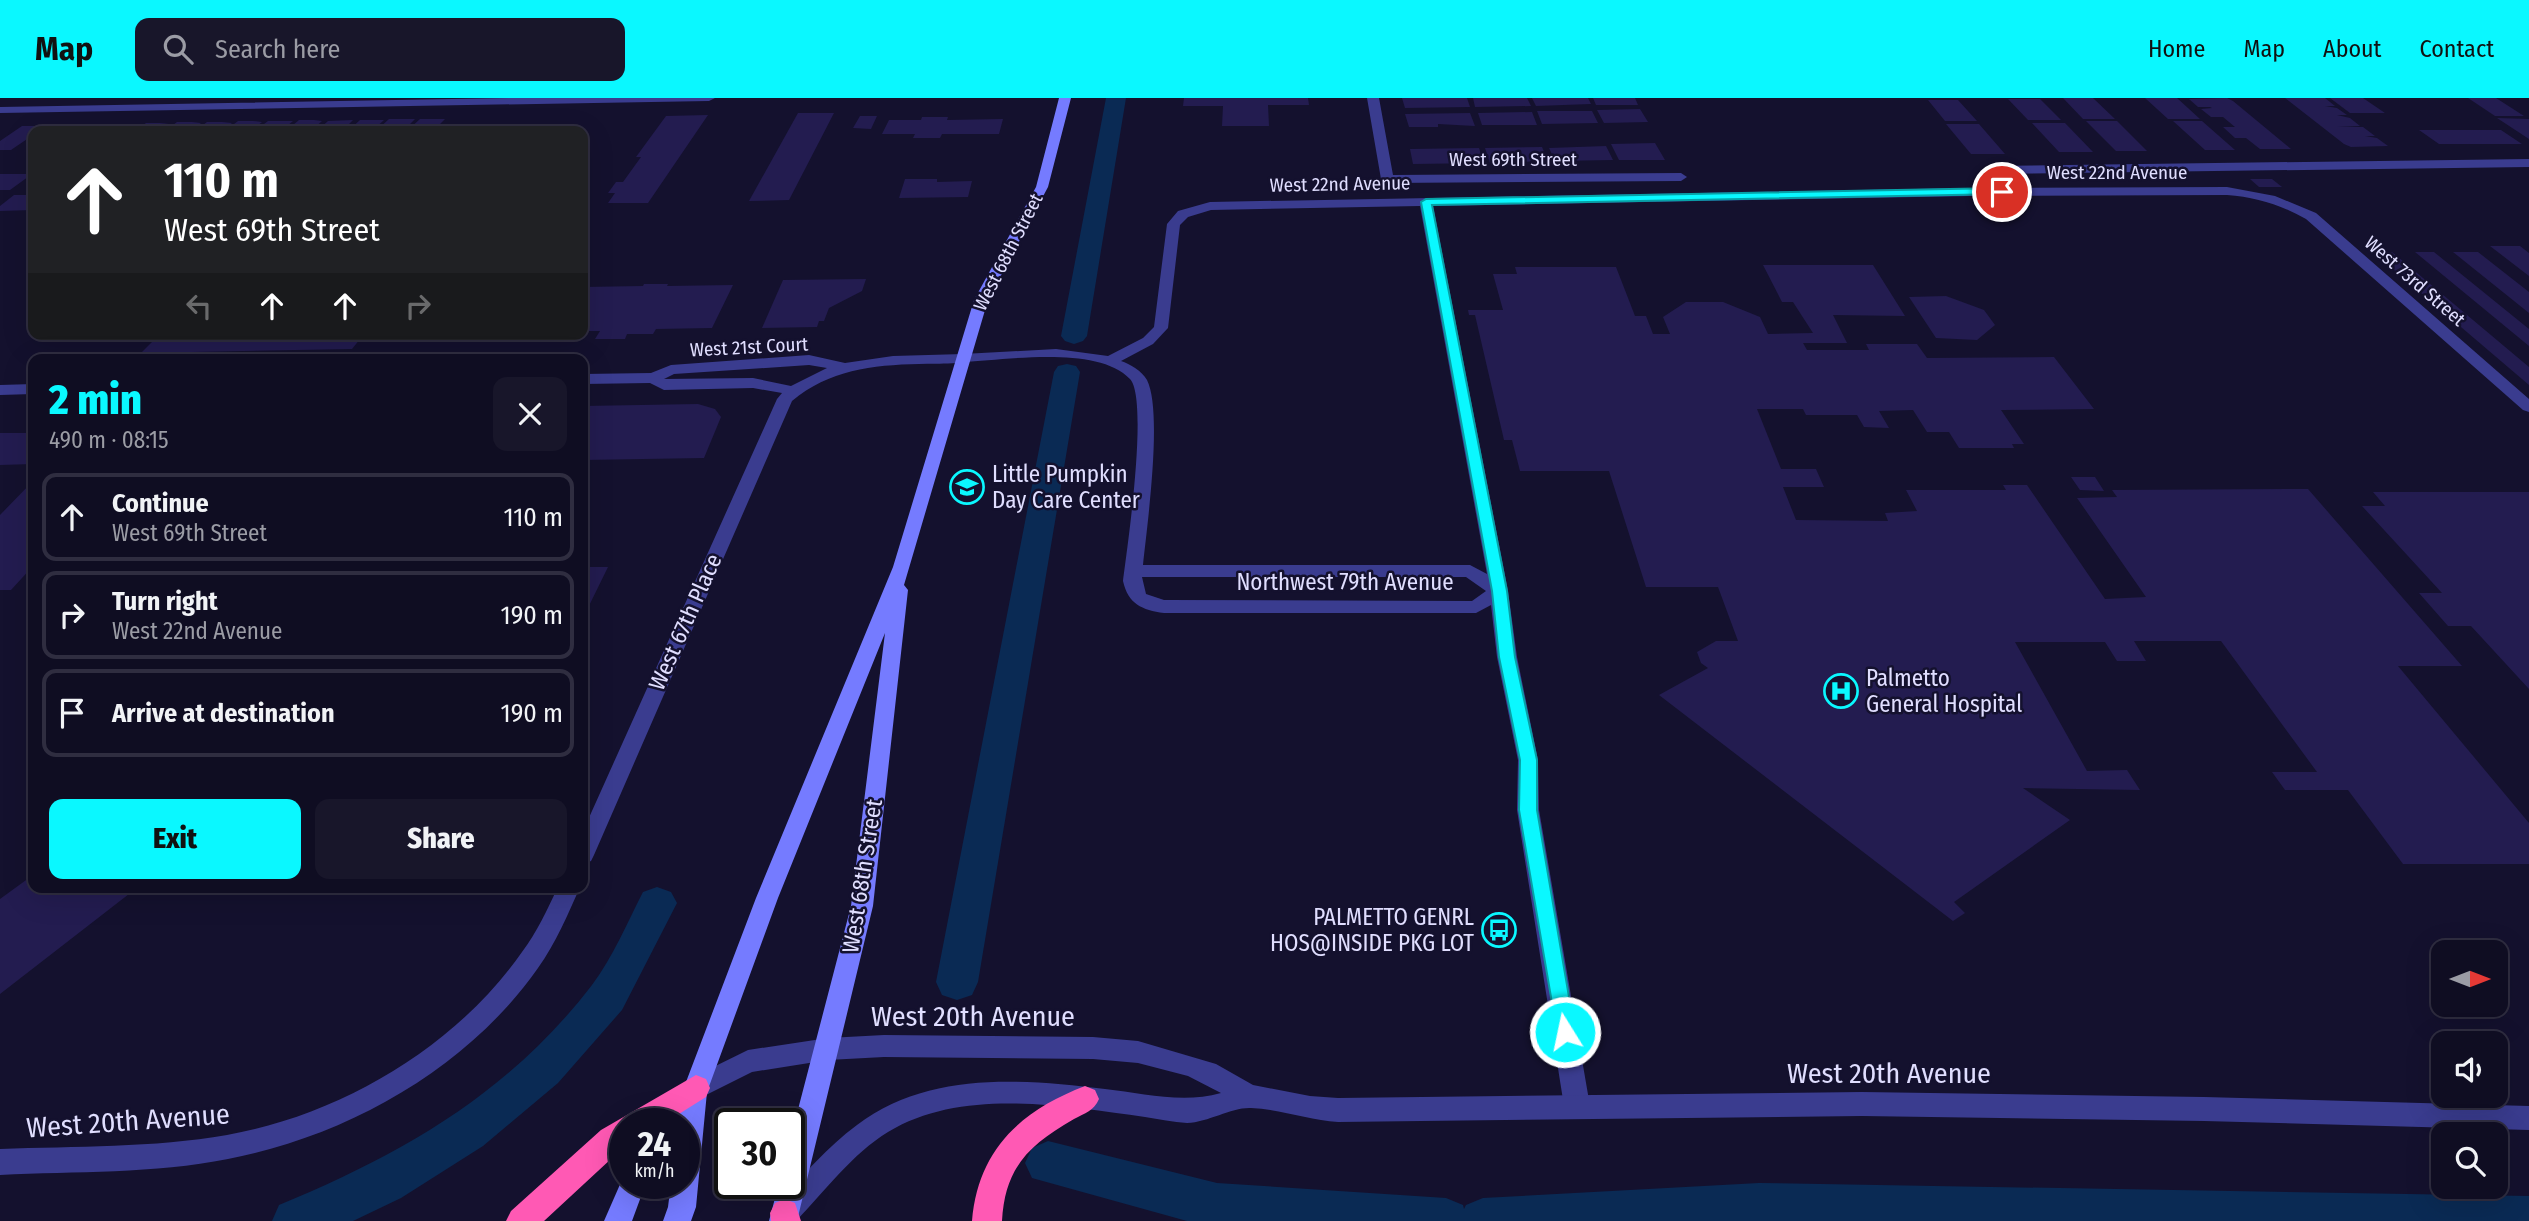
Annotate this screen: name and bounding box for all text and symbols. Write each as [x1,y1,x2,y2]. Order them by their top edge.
search box [135,18,625,81]
text: Map [35,29,93,69]
icon: search [159,30,197,68]
text: Search here [215,34,340,65]
text: Home [2148,35,2205,63]
text: Map [2243,35,2285,63]
text: About [2323,35,2381,63]
text: Contact [2419,35,2494,63]
street label: West 69th Street [1449,148,1578,171]
text: 110 m [164,151,279,210]
icon: ahead [49,154,140,245]
street label: West 22nd Avenue [2047,161,2187,184]
pin [1972,162,2032,222]
street label: West 22nd Avenue [1269,171,1411,197]
icon: arrive [1983,173,2021,211]
street label: West 68th Street [969,189,1048,314]
text: West 69th Street [164,211,380,249]
street label: West 73rd Street [2360,231,2471,331]
icon: left [180,287,218,325]
icon: ahead [253,287,291,325]
icon: ahead [326,287,364,325]
icon: right [399,287,437,325]
street label: West 21st Court [689,332,810,362]
text: 2 min [49,375,142,425]
button: close [493,377,567,451]
text: 490 m · 08:15 [49,426,169,454]
place label: Little Pumpkin Day Care Center [992,460,1140,514]
school or university icon: Little Pumpkin Day Care Center [948,468,986,506]
text: Continue [112,488,209,519]
icon: ahead [53,498,91,536]
text: 110 m [503,502,563,533]
text: West 69th Street [112,519,267,547]
street label: West 67th Place [642,550,728,694]
street label: Northwest 79th Avenue [1236,568,1454,596]
text: Turn right [112,586,218,617]
icon: right [53,596,91,634]
text: 190 m [501,600,563,631]
text: West 22nd Avenue [112,617,282,645]
place label: Palmetto General Hospital [1866,664,2022,718]
hospital icon: Palmetto General Hospital [1822,672,1860,710]
icon: arrive [53,694,91,732]
text: Arrive at destination [112,698,335,729]
text: 190 m [501,698,563,729]
street label: West 68th Street [836,796,888,955]
button: Exit [49,799,301,879]
button: Share [315,799,567,879]
place label: PALMETTO GENRL HOS@INSIDE PKG LOT [1270,903,1474,957]
bus stop icon: PALMETTO GENRL HOS@INSIDE PKG LOT [1480,911,1518,949]
north arrow [2431,940,2508,1017]
map controls [2431,940,2508,1199]
position arrow [1528,995,1602,1069]
street label: West 20th Avenue [871,1000,1075,1033]
button: sound [2431,1031,2508,1108]
street label: West 20th Avenue [1787,1057,1991,1090]
street label: West 20th Avenue [25,1097,231,1145]
speed limit sign: 30 [714,1108,805,1199]
button: search [2431,1122,2508,1199]
text: 24 [638,1123,671,1165]
text: km/h [634,1160,675,1182]

